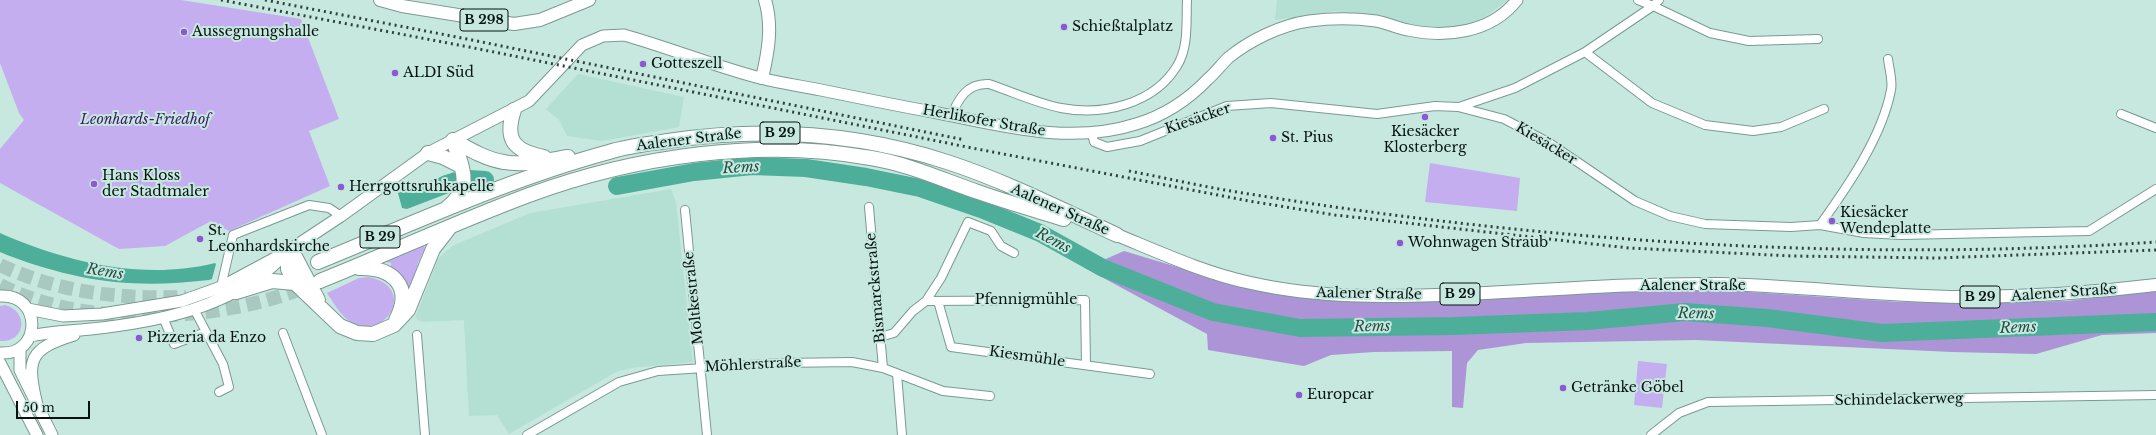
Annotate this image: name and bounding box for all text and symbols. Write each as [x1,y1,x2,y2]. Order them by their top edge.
road number: B 298 [460,9,508,31]
place label: Schießtalplatz [1072,19,1173,35]
marker: Schießtalplatz [1059,22,1069,32]
place label: Aussegnungshalle [192,24,319,40]
marker: Aussegnungshalle [179,27,189,37]
place label: Gotteszell [651,56,722,72]
marker: Gotteszell [638,59,648,69]
place label: ALDI Süd [403,65,474,81]
marker: ALDI Süd [390,68,400,78]
street label: Kiesäcker [1163,100,1233,138]
street label: Herlikofer Straße [921,102,1047,140]
park label: Leonhards-Friedhof [80,112,210,128]
marker: Kiesäcker Klosterberg [1420,112,1430,122]
street label: Kiesäcker [1512,119,1580,169]
road number: B 29 [760,122,800,144]
place label: Kiesäcker Klosterberg [1383,124,1467,156]
street label: Aalener Straße [635,125,743,155]
place label: St. Pius [1281,130,1333,146]
marker: St. Pius [1268,133,1278,143]
water label: Rems [722,158,760,178]
place label: Hans Kloss der Stadtmaler [102,168,209,200]
marker: Hans Kloss der Stadtmaler [89,179,99,189]
place label: Herrgottsruhkapelle [349,179,494,195]
street label: Aalener Straße [1008,181,1112,239]
marker: Herrgottsruhkapelle [336,182,346,192]
place label: Kiesäcker Wendeplatte [1840,205,1931,238]
marker: Kiesäcker Wendeplatte [1827,216,1837,226]
place label: St. Leonhardskirche [208,223,330,256]
water label: Rems [1032,224,1074,258]
road number: B 29 [360,226,400,248]
street label: Bismarckstraße [863,232,889,344]
marker: St. Leonhardskirche [195,234,205,244]
place label: Wohnwagen Straub [1408,235,1548,251]
marker: Wohnwagen Straub [1395,238,1405,248]
street label: Moltkestraße [681,251,707,345]
water label: Rems [85,260,125,284]
street label: Aalener Straße [1640,278,1746,294]
street label: Aalener Straße [2011,281,2117,305]
road number: B 29 [1440,283,1480,305]
street label: Aalener Straße [1316,285,1422,303]
road number: B 29 [1960,286,2000,308]
street label: Pfennigmühle [975,292,1077,308]
water label: Rems [1677,305,1715,323]
water label: Rems [1353,318,1391,336]
water label: Rems [1999,318,2037,338]
place label: Pizzeria da Enzo [147,330,266,346]
marker: Pizzeria da Enzo [134,333,144,343]
street label: Kiesmühle [988,343,1066,371]
street label: Möhlerstraße [704,354,802,376]
place label: Getränke Göbel [1571,380,1684,396]
marker: Getränke Göbel [1558,383,1568,393]
place label: Europcar [1307,387,1374,403]
marker: Europcar [1294,390,1304,400]
street label: Schindelackerweg [1834,390,1964,410]
scale bar [18,393,92,419]
text: 50 m [23,400,55,415]

